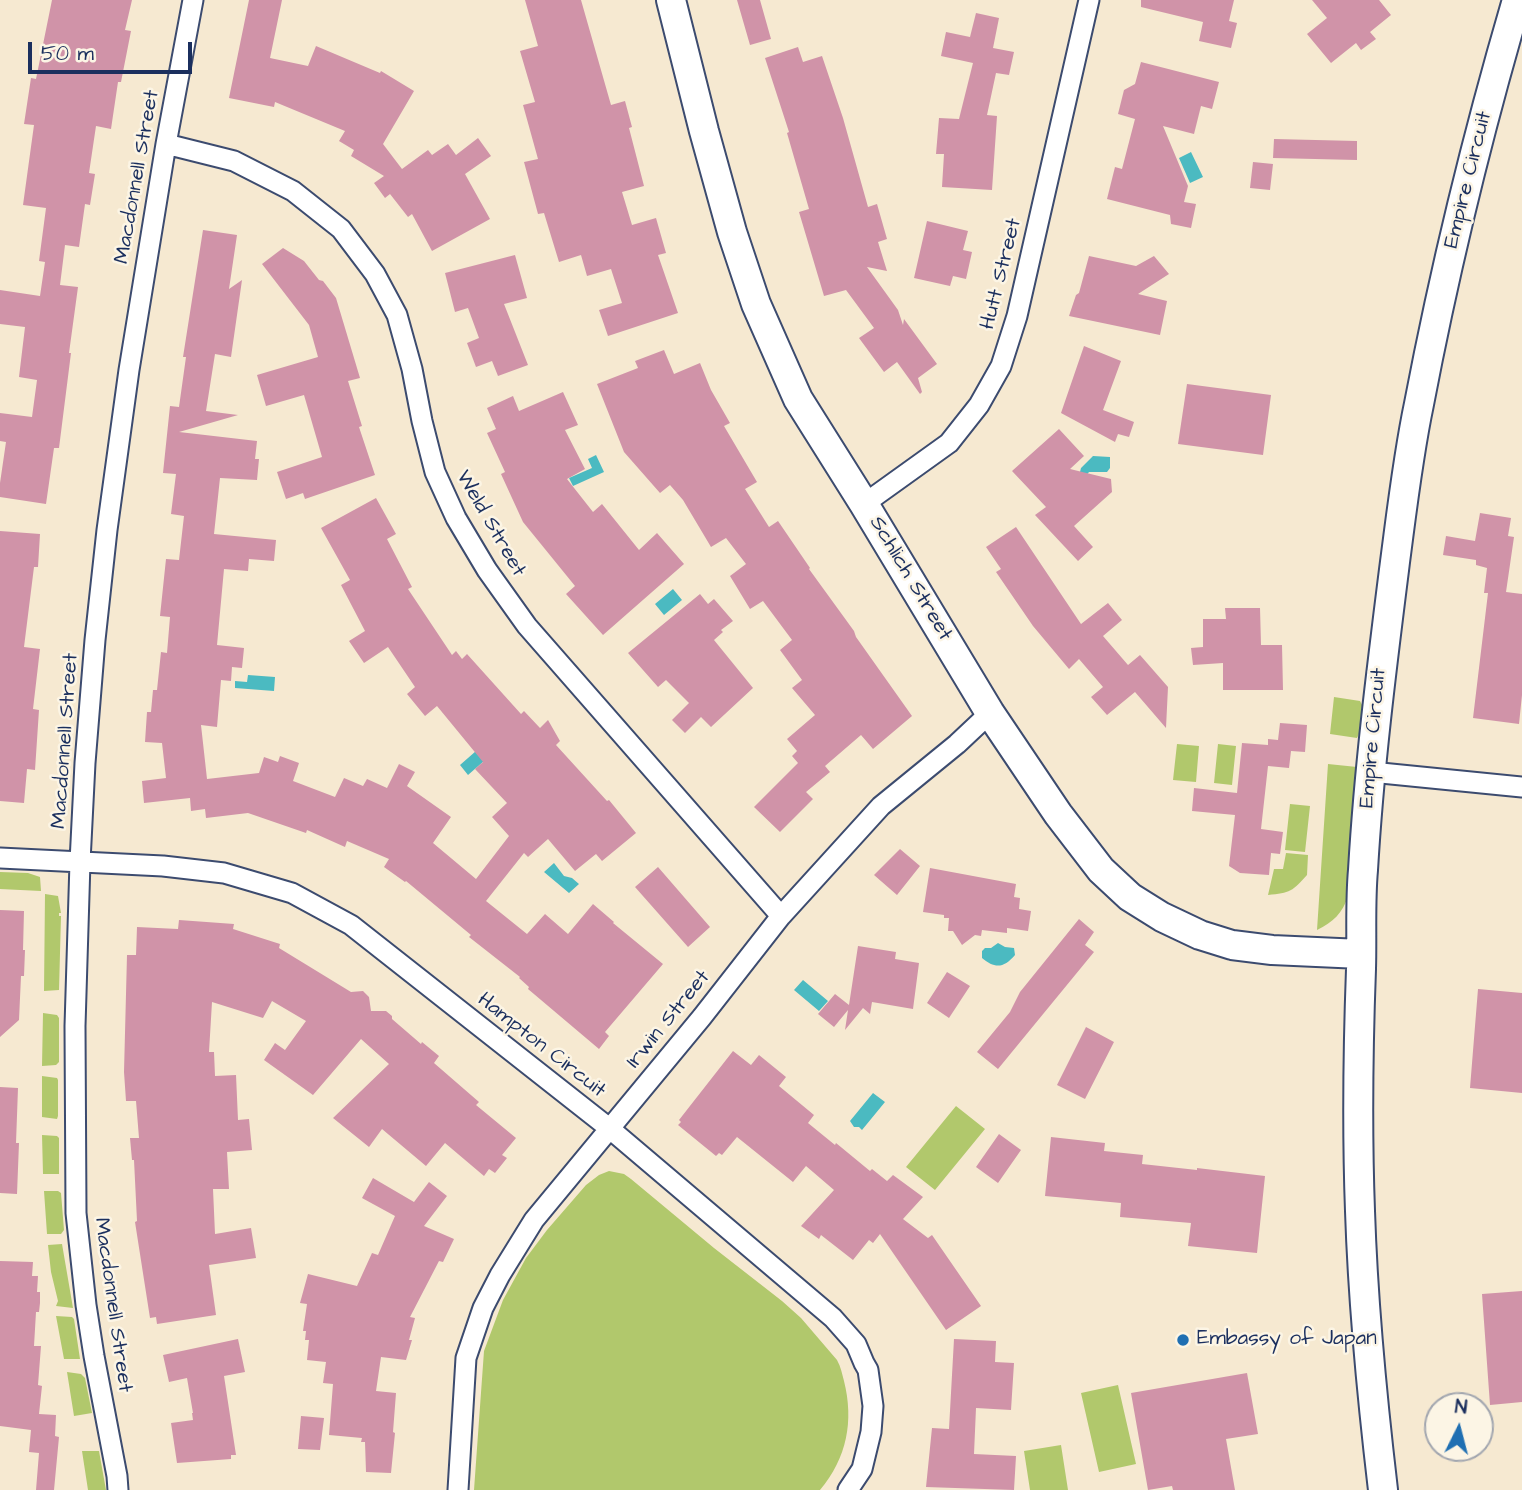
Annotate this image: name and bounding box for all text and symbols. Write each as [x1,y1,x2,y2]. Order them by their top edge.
scale bar [32,28,196,72]
text: 50 m [41,39,94,68]
street label: Macdonnell Street [110,88,166,266]
street label: Empire Circuit [1440,109,1498,251]
street label: Hutt Street [976,216,1028,332]
street label: Weld Street [449,466,531,582]
street label: Schlich Street [863,512,957,646]
street label: Macdonnell Street [47,652,85,830]
street label: Empire Circuit [1355,667,1393,809]
street label: Irwin Street [622,966,716,1074]
street label: Hampton Circuit [472,988,610,1104]
street label: Macdonnell Street [87,1216,137,1394]
place label: Embassy of Japan [1197,1327,1377,1353]
marker: Embassy of Japan [1175,1332,1191,1348]
north arrow [1424,1392,1494,1462]
text: N [1454,1394,1468,1422]

